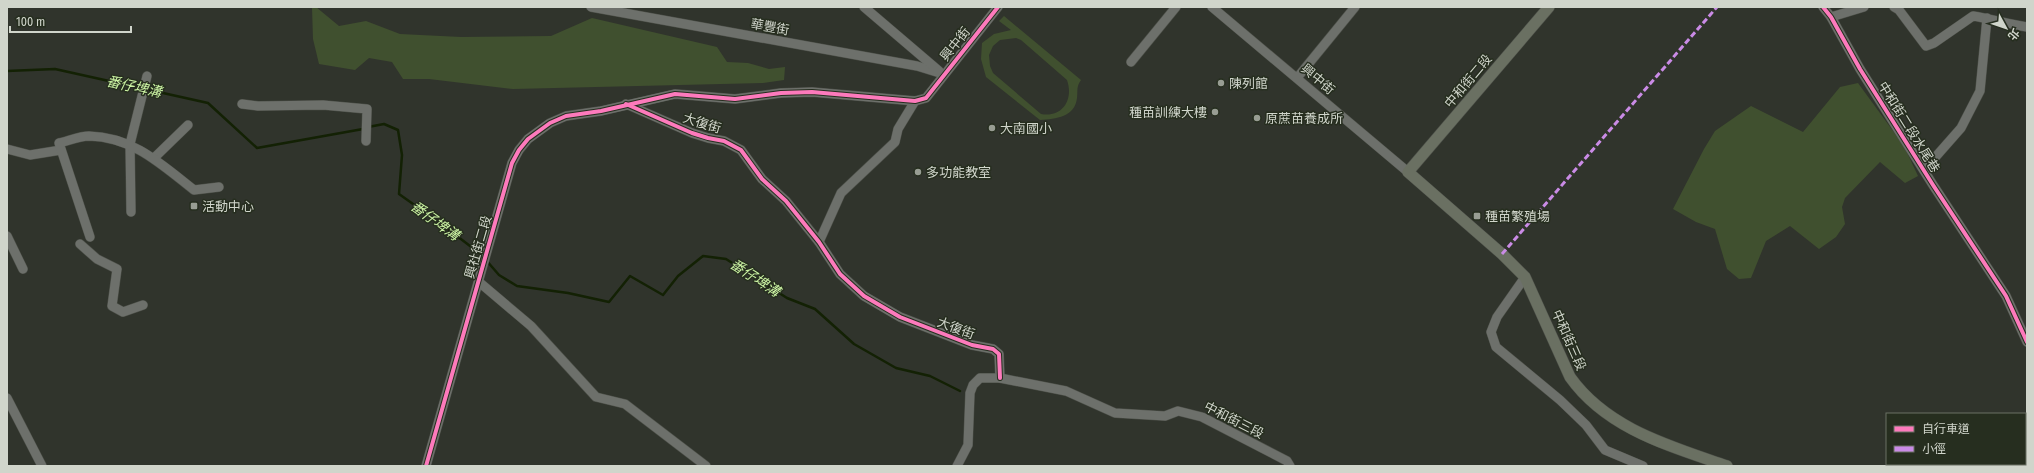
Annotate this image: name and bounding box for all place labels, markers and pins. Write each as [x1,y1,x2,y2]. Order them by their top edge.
place label: 陳列館 [1229,76,1268,91]
marker: 陳列館 [1216,78,1226,88]
place label: 種苗訓練大樓 [1129,105,1207,120]
marker: 種苗訓練大樓 [1210,107,1220,117]
place label: 原蔗苗養成所 [1265,111,1343,126]
marker: 原蔗苗養成所 [1252,113,1262,123]
place label: 大南國小 [1000,121,1052,136]
marker: 大南國小 [987,123,997,133]
place label: 多功能教室 [926,165,991,180]
marker: 多功能教室 [913,167,923,177]
place label: 活動中心 [202,199,254,214]
marker: 活動中心 [189,201,199,211]
place label: 種苗繁殖場 [1485,209,1550,224]
marker: 種苗繁殖場 [1472,211,1482,221]

